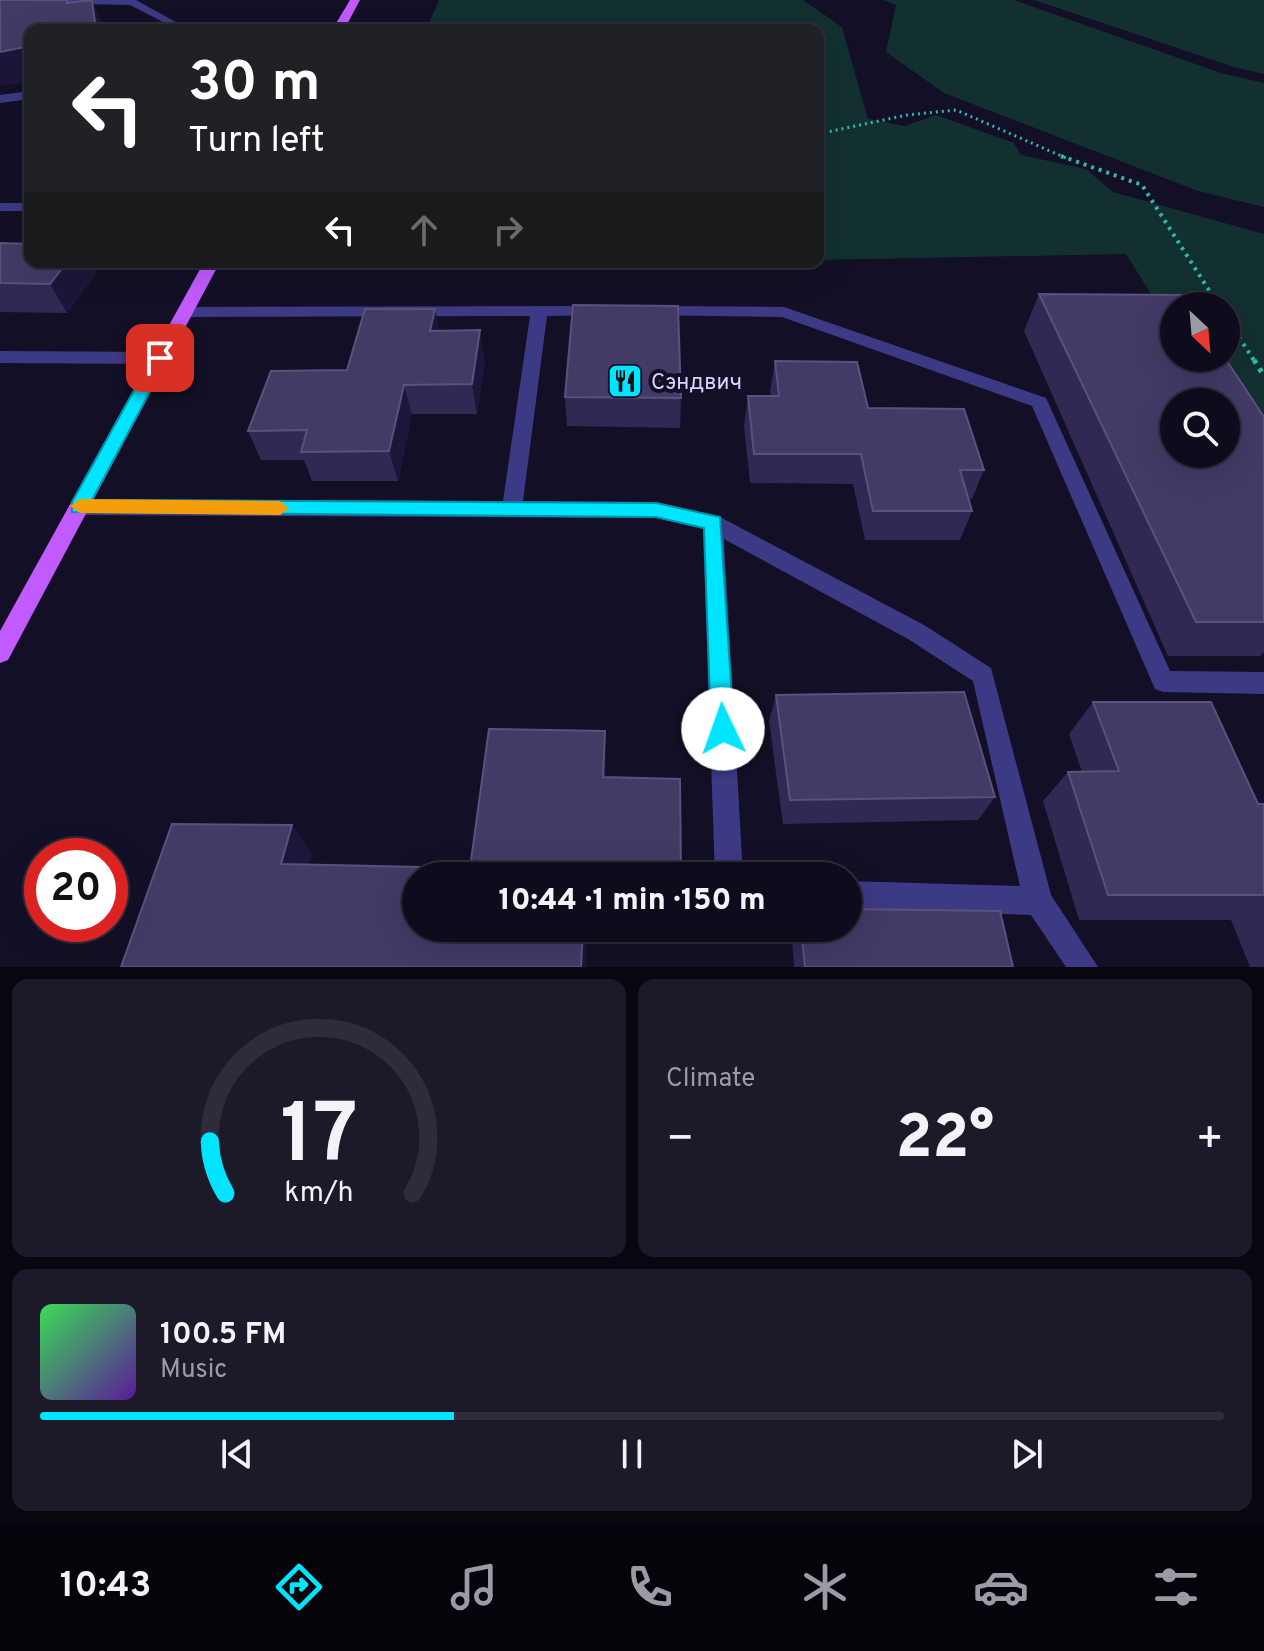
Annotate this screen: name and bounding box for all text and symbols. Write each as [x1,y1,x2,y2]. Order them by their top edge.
text: 30 m [188,50,321,120]
icon: left [56,56,160,160]
text: Turn left [188,119,325,165]
icon: left [318,208,362,252]
icon: ahead [402,208,446,252]
icon: right [486,208,530,252]
north arrow [1160,292,1240,372]
map controls [1160,292,1240,468]
pin [126,324,194,392]
icon: arrive [138,336,182,380]
restaurant icon: Сэндвич [606,362,644,400]
place label: Сэндвич [651,370,742,397]
button: search [1160,388,1240,468]
position arrow [681,687,765,771]
speed limit sign: 20 [24,838,128,942]
text: 10:44 · 1 min · 150 m [498,883,766,920]
text: Climate [666,1063,755,1096]
text: 17 [280,1087,358,1192]
text: 22° [896,1103,994,1179]
text: − [666,1113,694,1169]
text: + [1196,1113,1224,1169]
text: km/h [284,1176,354,1212]
text: 100.5 FM [160,1317,286,1354]
text: Music [160,1354,227,1387]
icon: previous [215,1432,259,1476]
icon: pause [610,1432,654,1476]
icon: next [1005,1432,1049,1476]
icon: directions [271,1559,327,1615]
icon: music [446,1559,502,1615]
icon: phone [622,1559,678,1615]
icon: climate [797,1559,853,1615]
icon: car [973,1559,1029,1615]
icon: filters [1148,1559,1204,1615]
text: 10:43 [60,1564,151,1610]

